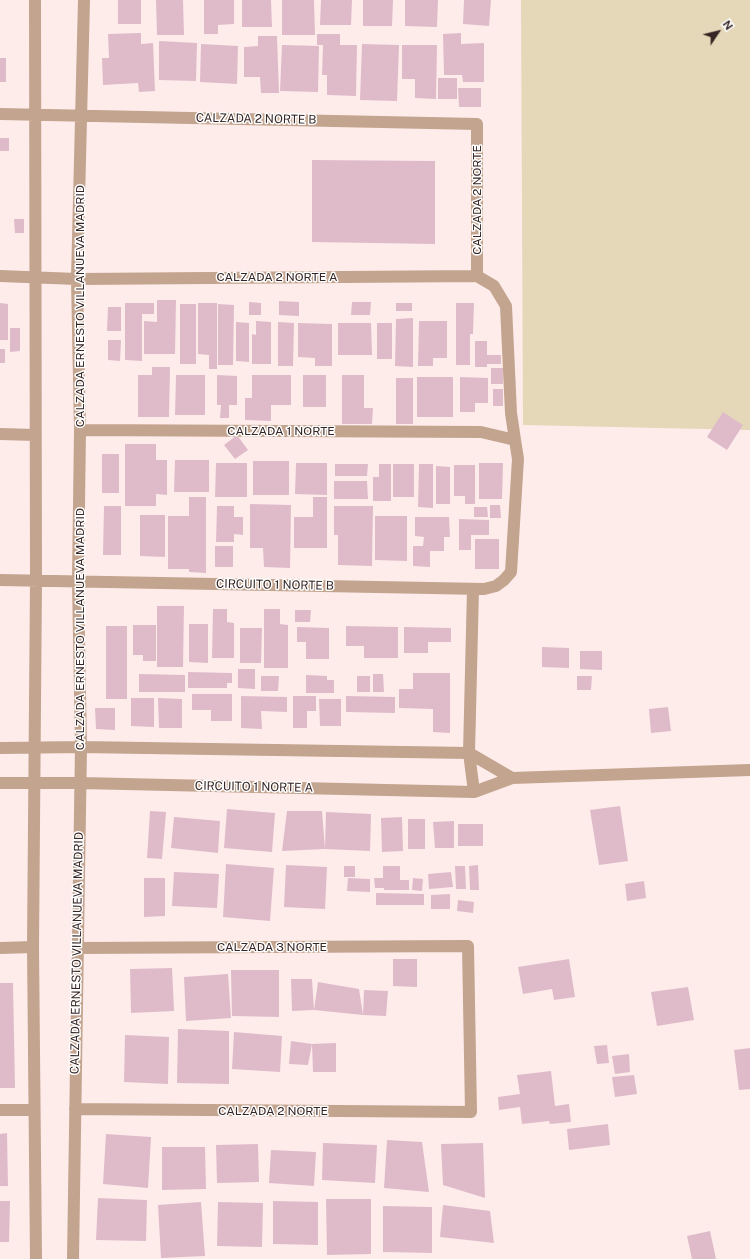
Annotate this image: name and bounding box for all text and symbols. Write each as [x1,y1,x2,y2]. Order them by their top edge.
north arrow [698,12,738,52]
text: N [720,18,735,32]
street label: CALZADA 2 NORTE B [196,111,316,127]
street label: CALZADA 2 NORTE [470,145,484,255]
street label: CALZADA ERNESTO VILLANUEVA MADRID [73,185,87,427]
street label: CALZADA 2 NORTE A [216,270,338,284]
street label: CALZADA 1 NORTE [227,424,335,438]
street label: CALZADA ERNESTO VILLANUEVA MADRID [73,508,87,750]
street label: CIRCUITO 1 NORTE B [216,577,334,593]
street label: CIRCUITO 1 NORTE A [195,779,313,795]
street label: CALZADA ERNESTO VILLANUEVA MADRID [68,832,86,1074]
street label: CALZADA 3 NORTE [217,940,327,954]
street label: CALZADA 2 NORTE [218,1104,328,1118]

